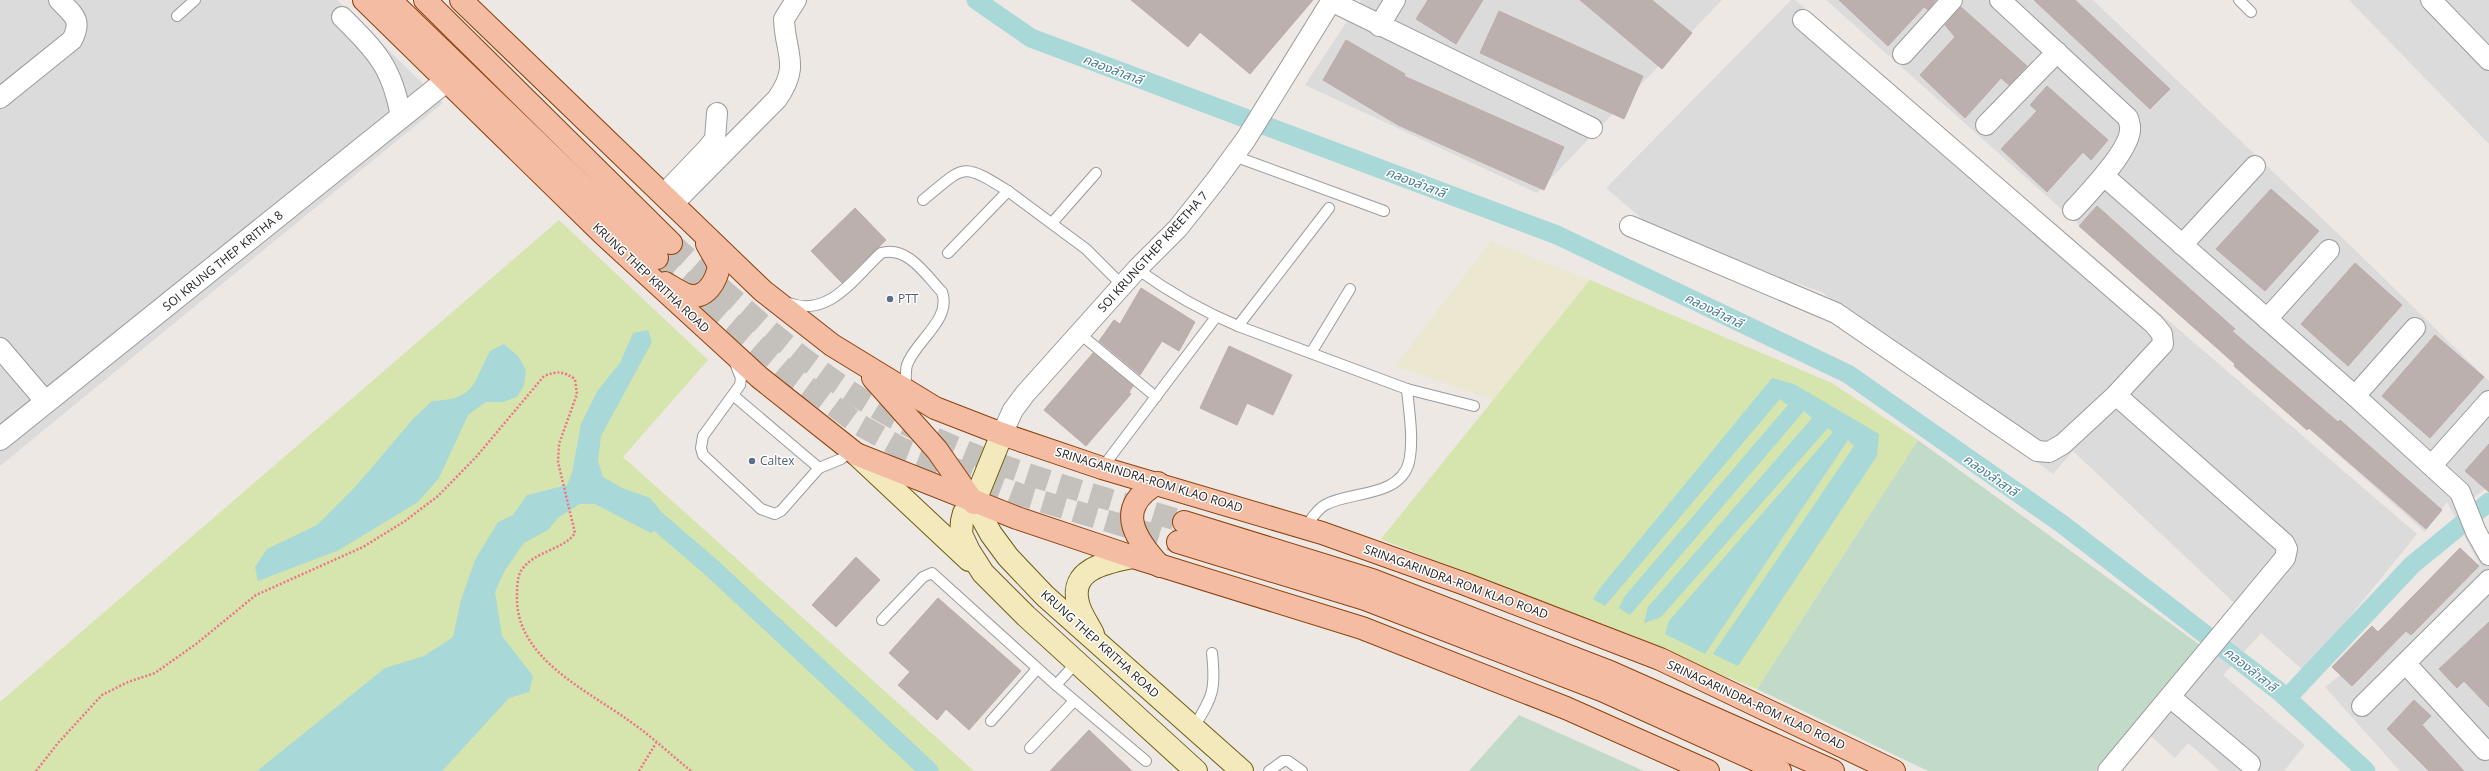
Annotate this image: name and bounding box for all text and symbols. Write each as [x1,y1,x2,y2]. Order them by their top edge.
water label: คลองลำสาลี [1081,49,1147,89]
water label: คลองลำสาลี [1384,162,1450,202]
street label: SOI KRUNGTHEP KREETHA 7 [1094,187,1212,316]
street label: SOI KRUNG THEP KRITHA 8 [159,207,287,315]
street label: KRUNG THEP KRITHA ROAD [589,219,714,336]
water label: คลองลำสาลี [1682,288,1748,333]
place label: PTT [898,290,919,307]
marker: PTT [885,294,895,304]
street label: SRINAGARINDRA-ROM KLAO ROAD [1053,443,1245,516]
water label: คลองลำสาลี [1960,450,2023,501]
place label: Caltex [760,452,795,469]
marker: Caltex [747,456,757,466]
street label: SRINAGARINDRA-ROM KLAO ROAD [1362,540,1551,623]
street label: KRUNG THEP KRITHA ROAD [1037,586,1163,702]
water label: คลองลำสาลี [2221,643,2283,697]
street label: SRINAGARINDRA-ROM KLAO ROAD [1664,656,1848,753]

